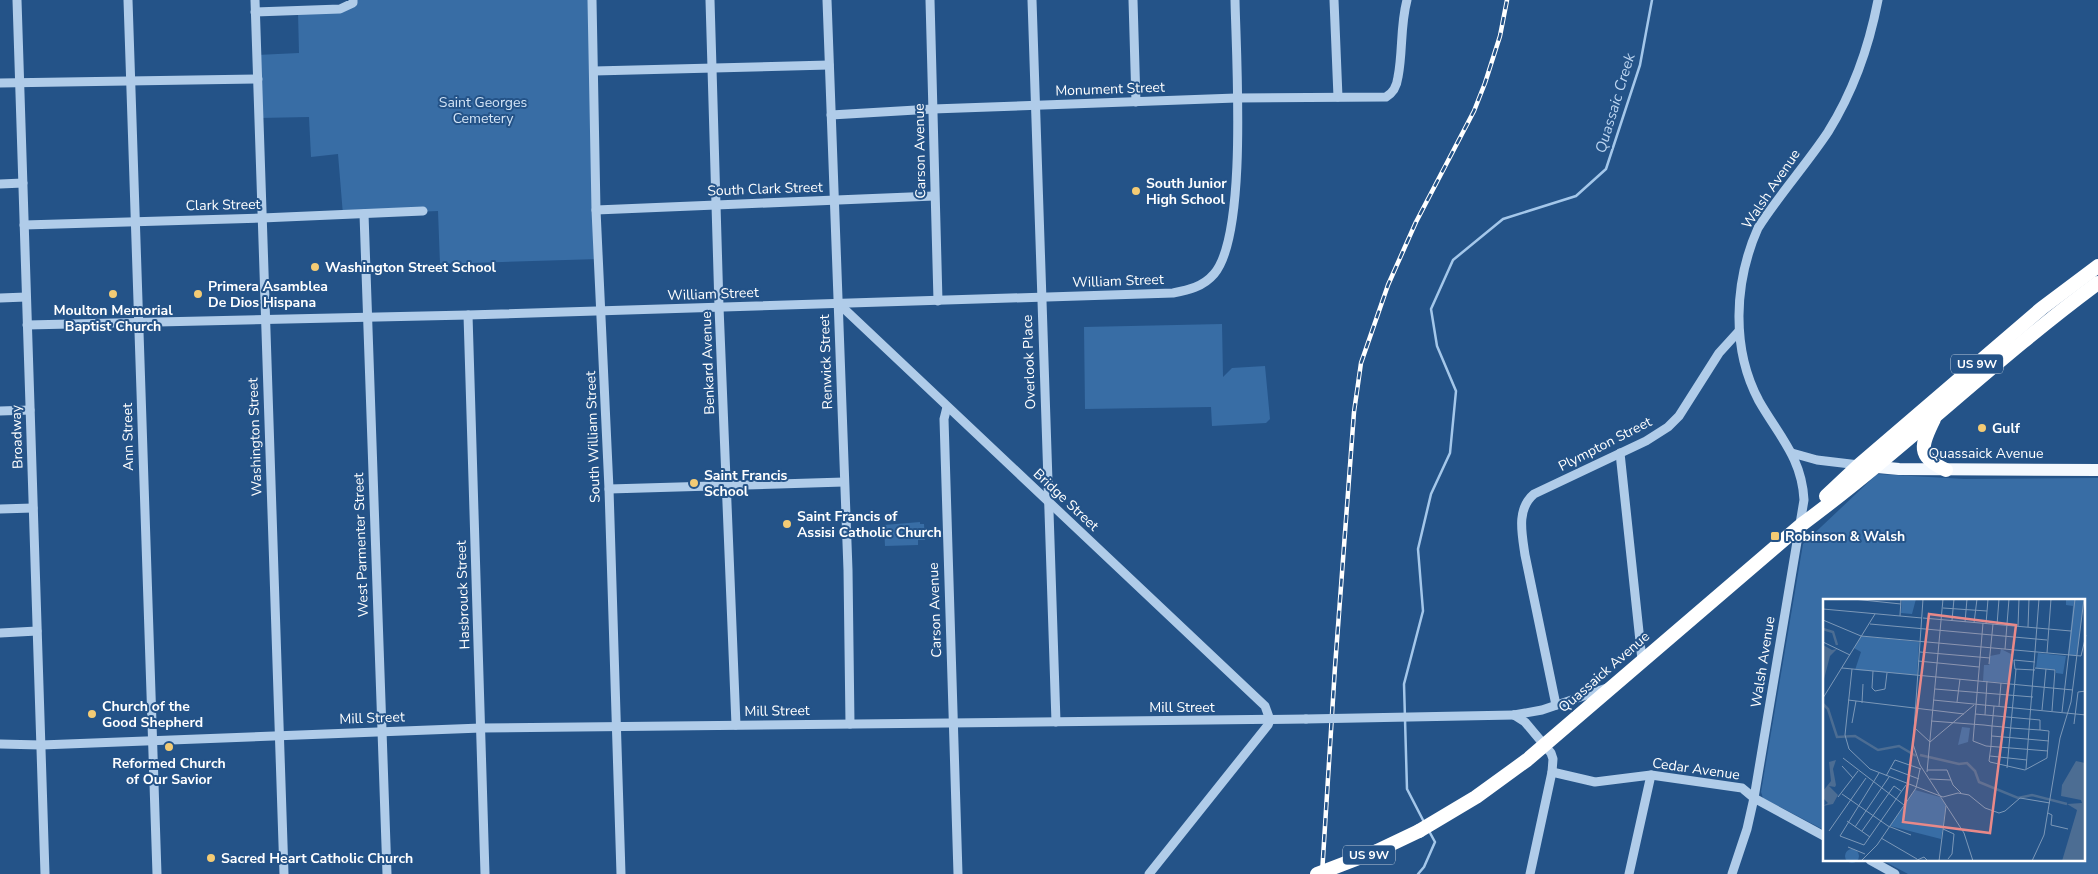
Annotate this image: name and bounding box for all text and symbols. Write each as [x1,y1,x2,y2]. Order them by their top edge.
water label: Quassaic Creek [1590,50,1640,155]
street label: Monument Street [1055,78,1165,100]
park label: Saint Georges Cemetery [439,93,527,128]
street label: Carson Avenue [910,103,930,199]
street label: Walsh Avenue [1737,146,1805,232]
place label: South Junior High School [1146,174,1227,209]
street label: South Clark Street [707,177,823,201]
marker: South Junior High School [1130,185,1142,197]
street label: Clark Street [185,195,261,215]
place label: Washington Street School [325,258,497,277]
marker: Washington Street School [309,261,321,273]
street label: William Street [1072,270,1164,292]
place label: Primera Asamblea De Dios Hispana [208,277,328,312]
street label: William Street [667,283,759,305]
marker: Moulton Memorial Baptist Church [107,288,119,300]
marker: Primera Asamblea De Dios Hispana [192,288,204,300]
place label: Moulton Memorial Baptist Church [53,301,173,336]
street label: Benkard Avenue [697,311,719,415]
street label: Renwick Street [815,314,837,410]
street label: Overlook Place [1018,314,1040,410]
road number: US 9W [1951,354,2003,374]
street label: South William Street [581,371,605,503]
street label: Washington Street [243,377,267,497]
street label: Ann Street [118,403,138,471]
street label: Broadway [6,404,28,469]
street label: Plympton Street [1555,412,1655,476]
place label: Gulf [1992,419,2021,438]
marker: Gulf [1976,422,1988,434]
street label: Quassaick Avenue [1929,444,2043,463]
street label: Bridge Street [1029,465,1103,535]
place label: Saint Francis School [704,466,788,501]
street label: West Parmenter Street [349,472,373,618]
marker: Saint Francis School [688,477,700,489]
place label: Saint Francis of Assisi Catholic Church [797,507,942,542]
marker: Saint Francis of Assisi Catholic Church [781,518,793,530]
place label: Robinson & Walsh [1785,527,1905,546]
marker: Robinson & Walsh [1769,530,1781,542]
street label: Hasbrouck Street [452,540,474,650]
street label: Carson Avenue [924,562,946,658]
inset map [1823,599,2086,862]
street label: Walsh Avenue [1746,615,1780,709]
street label: Quassaick Avenue [1554,627,1654,717]
place label: Church of the Good Shepherd [102,697,203,732]
street label: Mill Street [1149,698,1215,717]
street label: Mill Street [744,701,810,721]
street label: Mill Street [339,707,405,729]
marker: Church of the Good Shepherd [86,708,98,720]
marker: Reformed Church of Our Savior [163,741,175,753]
street label: Cedar Avenue [1651,753,1741,785]
place label: Reformed Church of Our Savior [112,754,226,789]
road number: US 9W [1343,846,1395,864]
place label: Sacred Heart Catholic Church [221,849,413,868]
marker: Sacred Heart Catholic Church [205,852,217,864]

